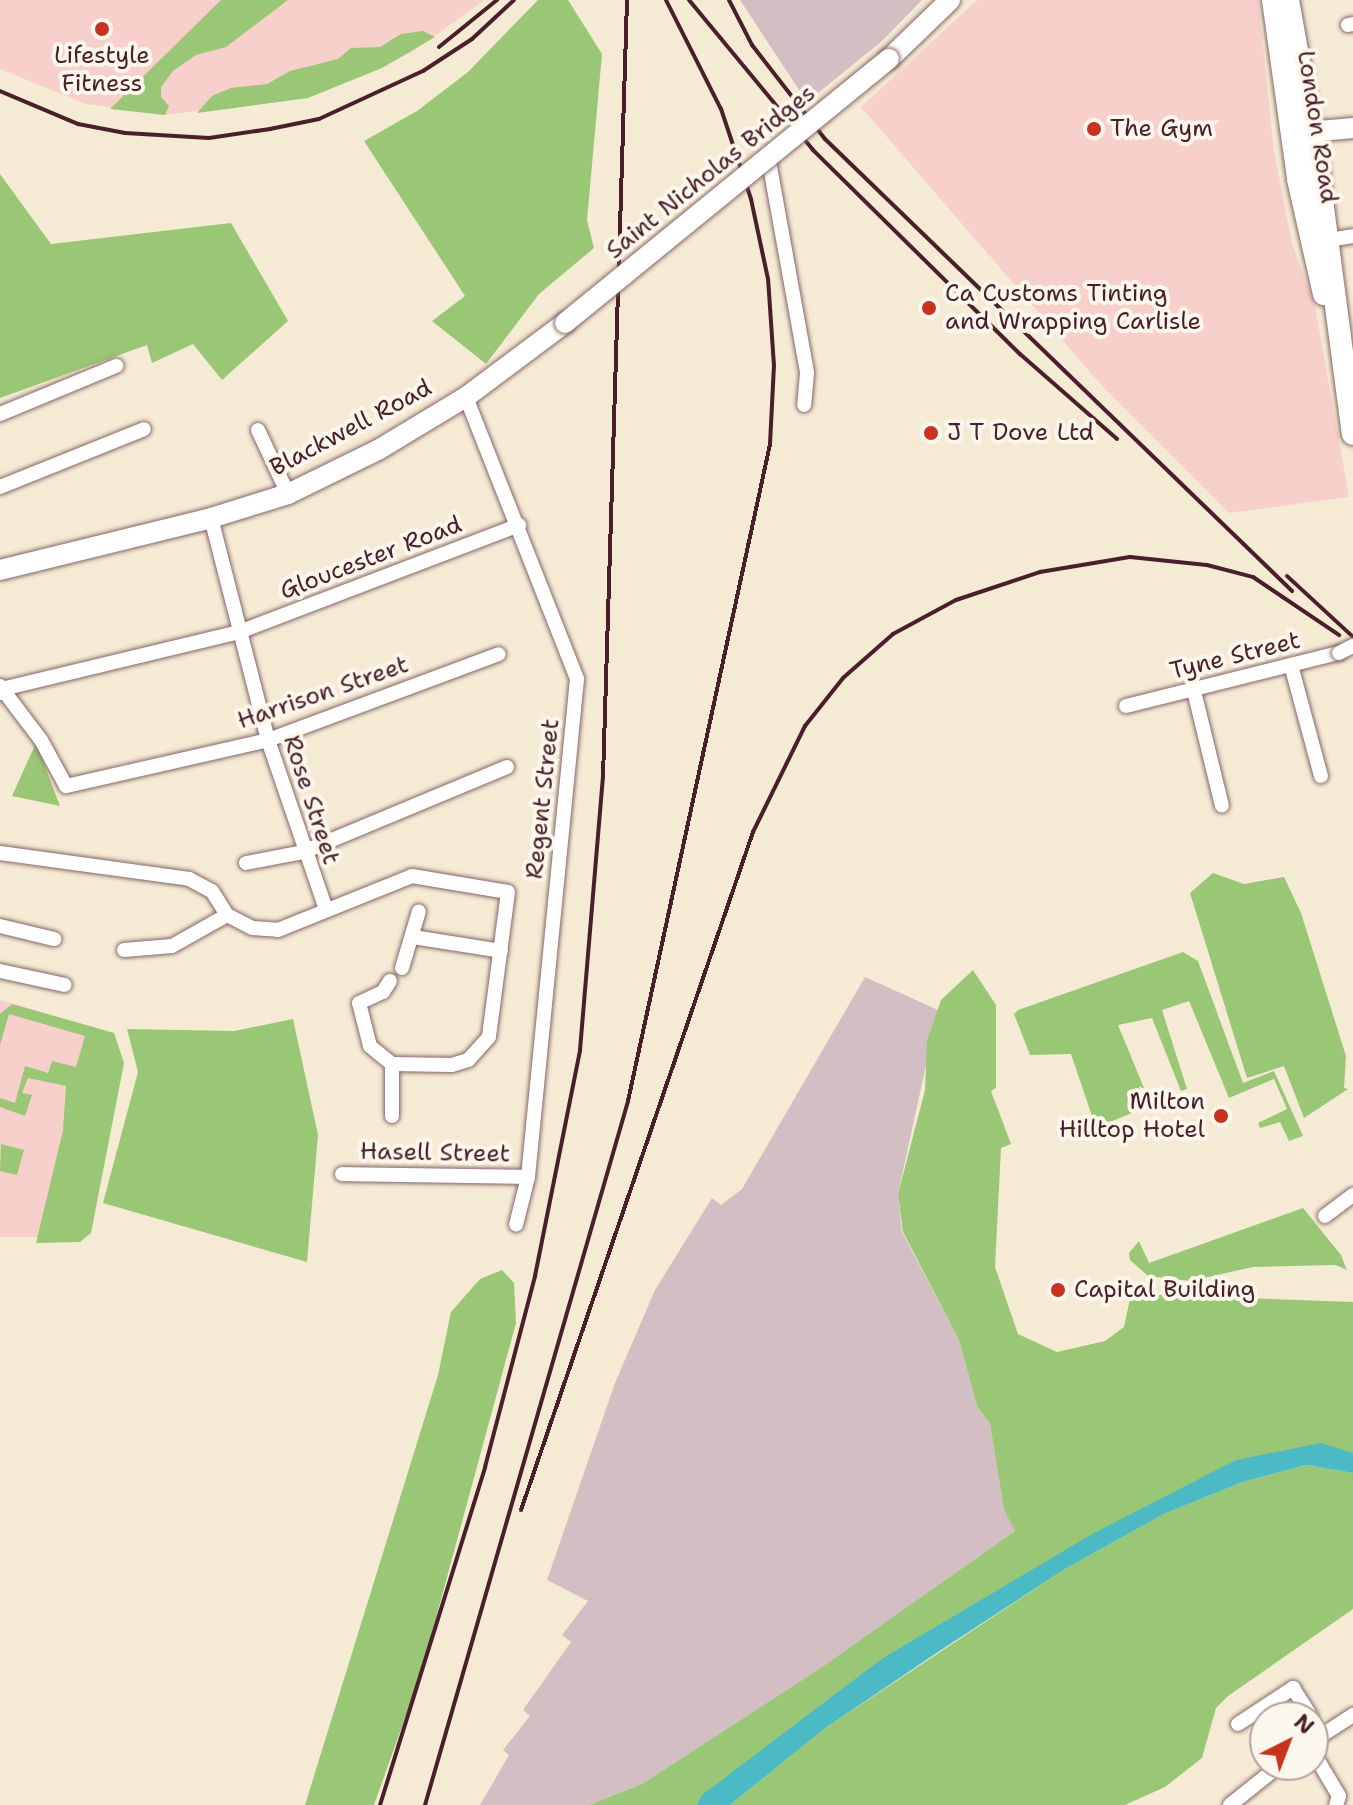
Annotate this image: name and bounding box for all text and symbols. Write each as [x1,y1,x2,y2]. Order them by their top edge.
marker: Lifestyle Fitness [93,20,111,38]
place label: Lifestyle Fitness [54,42,150,98]
street label: London Road [1291,49,1343,205]
street label: Saint Nicholas Bridges [601,79,821,265]
place label: The Gym [1110,115,1213,143]
marker: The Gym [1085,120,1103,138]
place label: Ca Customs Tinting and Wrapping Carlisle [945,280,1201,336]
marker: Ca Customs Tinting and Wrapping Carlisle [920,299,938,317]
street label: Blackwell Road [265,373,437,483]
place label: J T Dove Ltd [947,419,1094,447]
marker: J T Dove Ltd [922,424,940,442]
street label: Gloucester Road [276,510,466,606]
street label: Tyne Street [1167,626,1303,686]
street label: Harrison Street [234,650,412,736]
street label: Regent Street [520,717,566,881]
street label: Rose Street [277,732,345,868]
place label: Milton Hilltop Hotel [1059,1088,1205,1144]
marker: Milton Hilltop Hotel [1212,1107,1230,1125]
street label: Hasell Street [360,1137,510,1169]
place label: Capital Building [1074,1276,1255,1304]
marker: Capital Building [1049,1281,1067,1299]
north arrow [1249,1701,1329,1781]
text: N [1288,1708,1320,1741]

